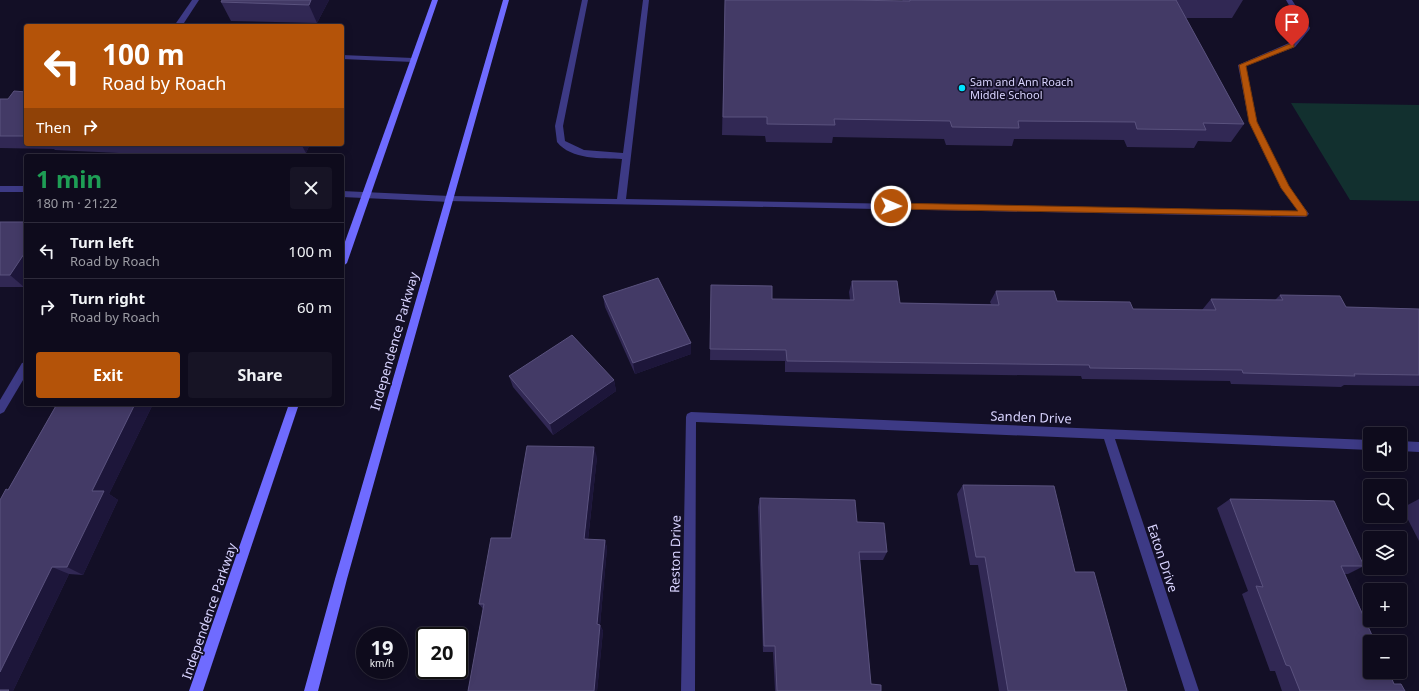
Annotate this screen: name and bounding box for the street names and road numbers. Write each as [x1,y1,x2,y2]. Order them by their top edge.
street label: Independence Parkway [366,269,422,412]
street label: Sanden Drive [990,407,1072,427]
street label: Reston Drive [665,515,685,593]
street label: Eaton Drive [1144,522,1182,594]
street label: Independence Parkway [177,540,241,682]

